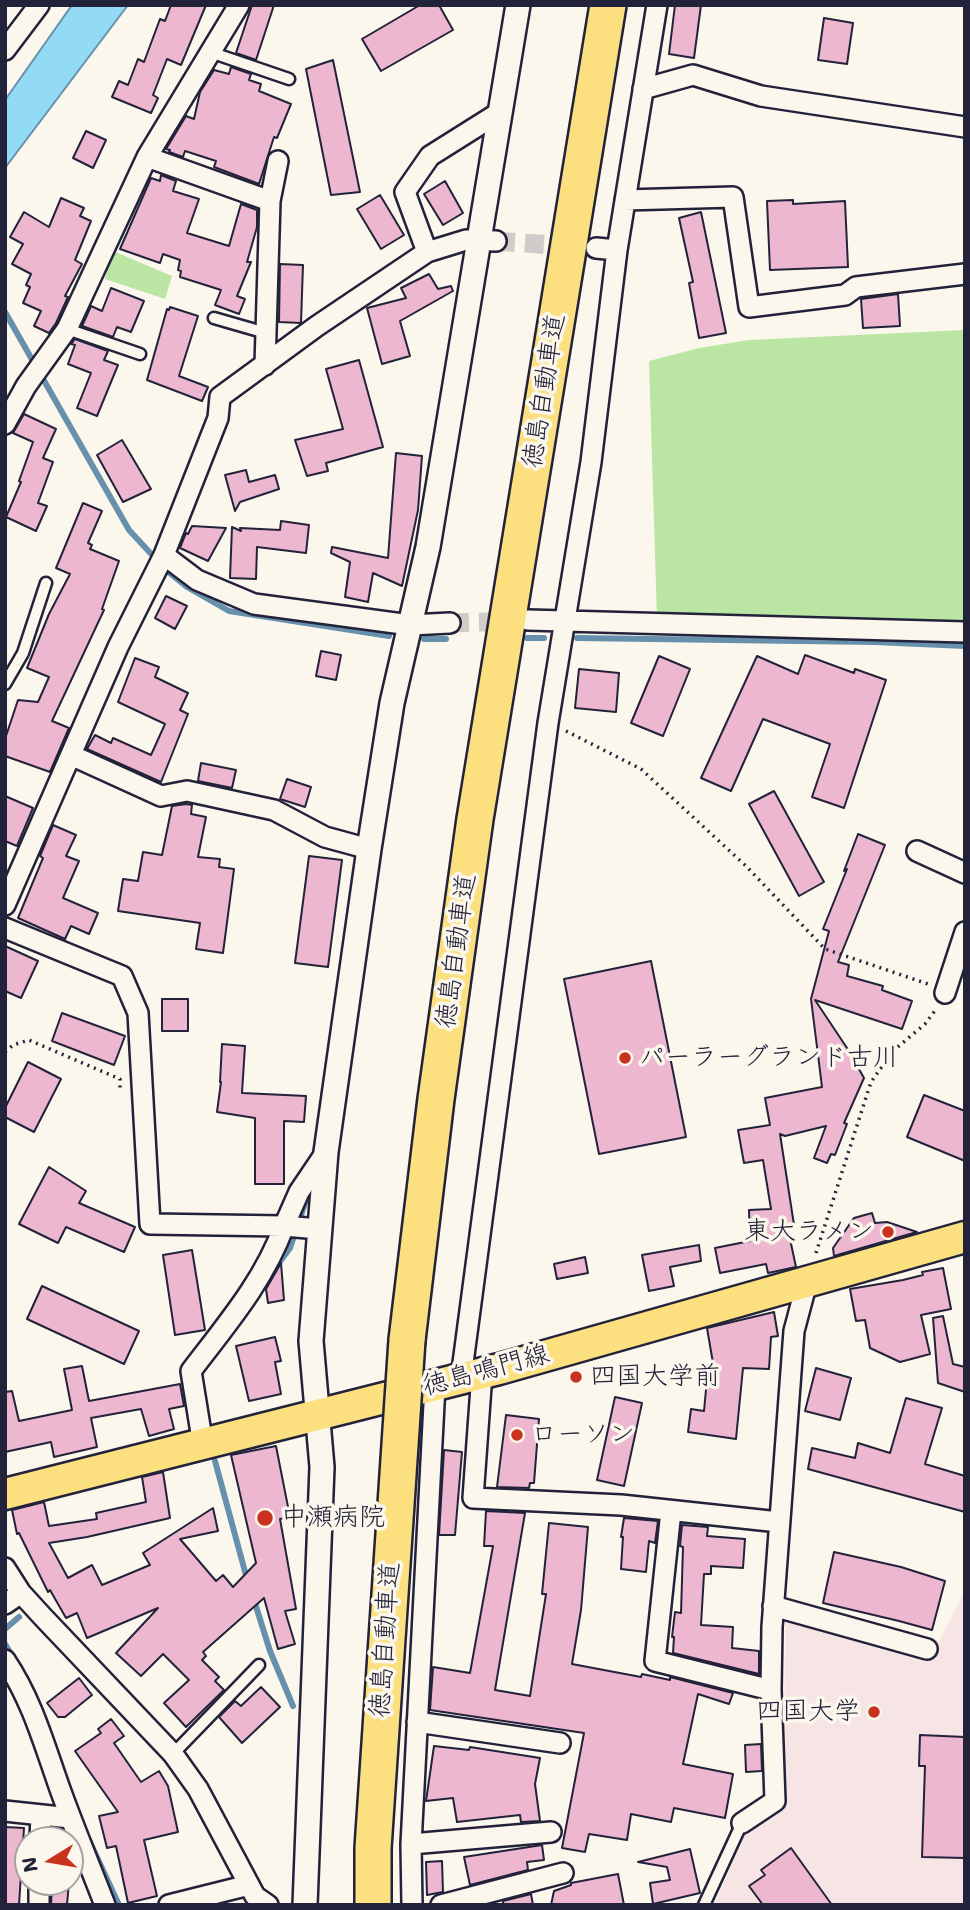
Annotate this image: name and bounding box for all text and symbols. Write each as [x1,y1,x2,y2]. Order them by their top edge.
street label: 徳島自動車道 [517,312,573,470]
street label: 徳島自動車道 [431,872,483,1030]
place label: パーラーグランド古川 [639,1042,899,1074]
marker: パーラーグランド古川 [617,1050,633,1066]
place label: 東大ラメン [744,1216,874,1248]
marker: 東大ラメン [880,1224,896,1240]
street label: 徳島鳴門線 [419,1339,553,1403]
place label: 四国大学前 [590,1361,720,1393]
marker: 四国大学前 [568,1369,584,1385]
place label: ローソン [531,1419,635,1451]
marker: ローソン [509,1427,525,1443]
place label: 中瀬病院 [281,1502,385,1534]
marker: 中瀬病院 [255,1508,275,1528]
street label: 徳島自動車道 [365,1561,407,1719]
place label: 四国大学 [756,1696,860,1728]
marker: 四国大学 [866,1704,882,1720]
north arrow [14,1826,84,1896]
text: N [16,1855,44,1874]

